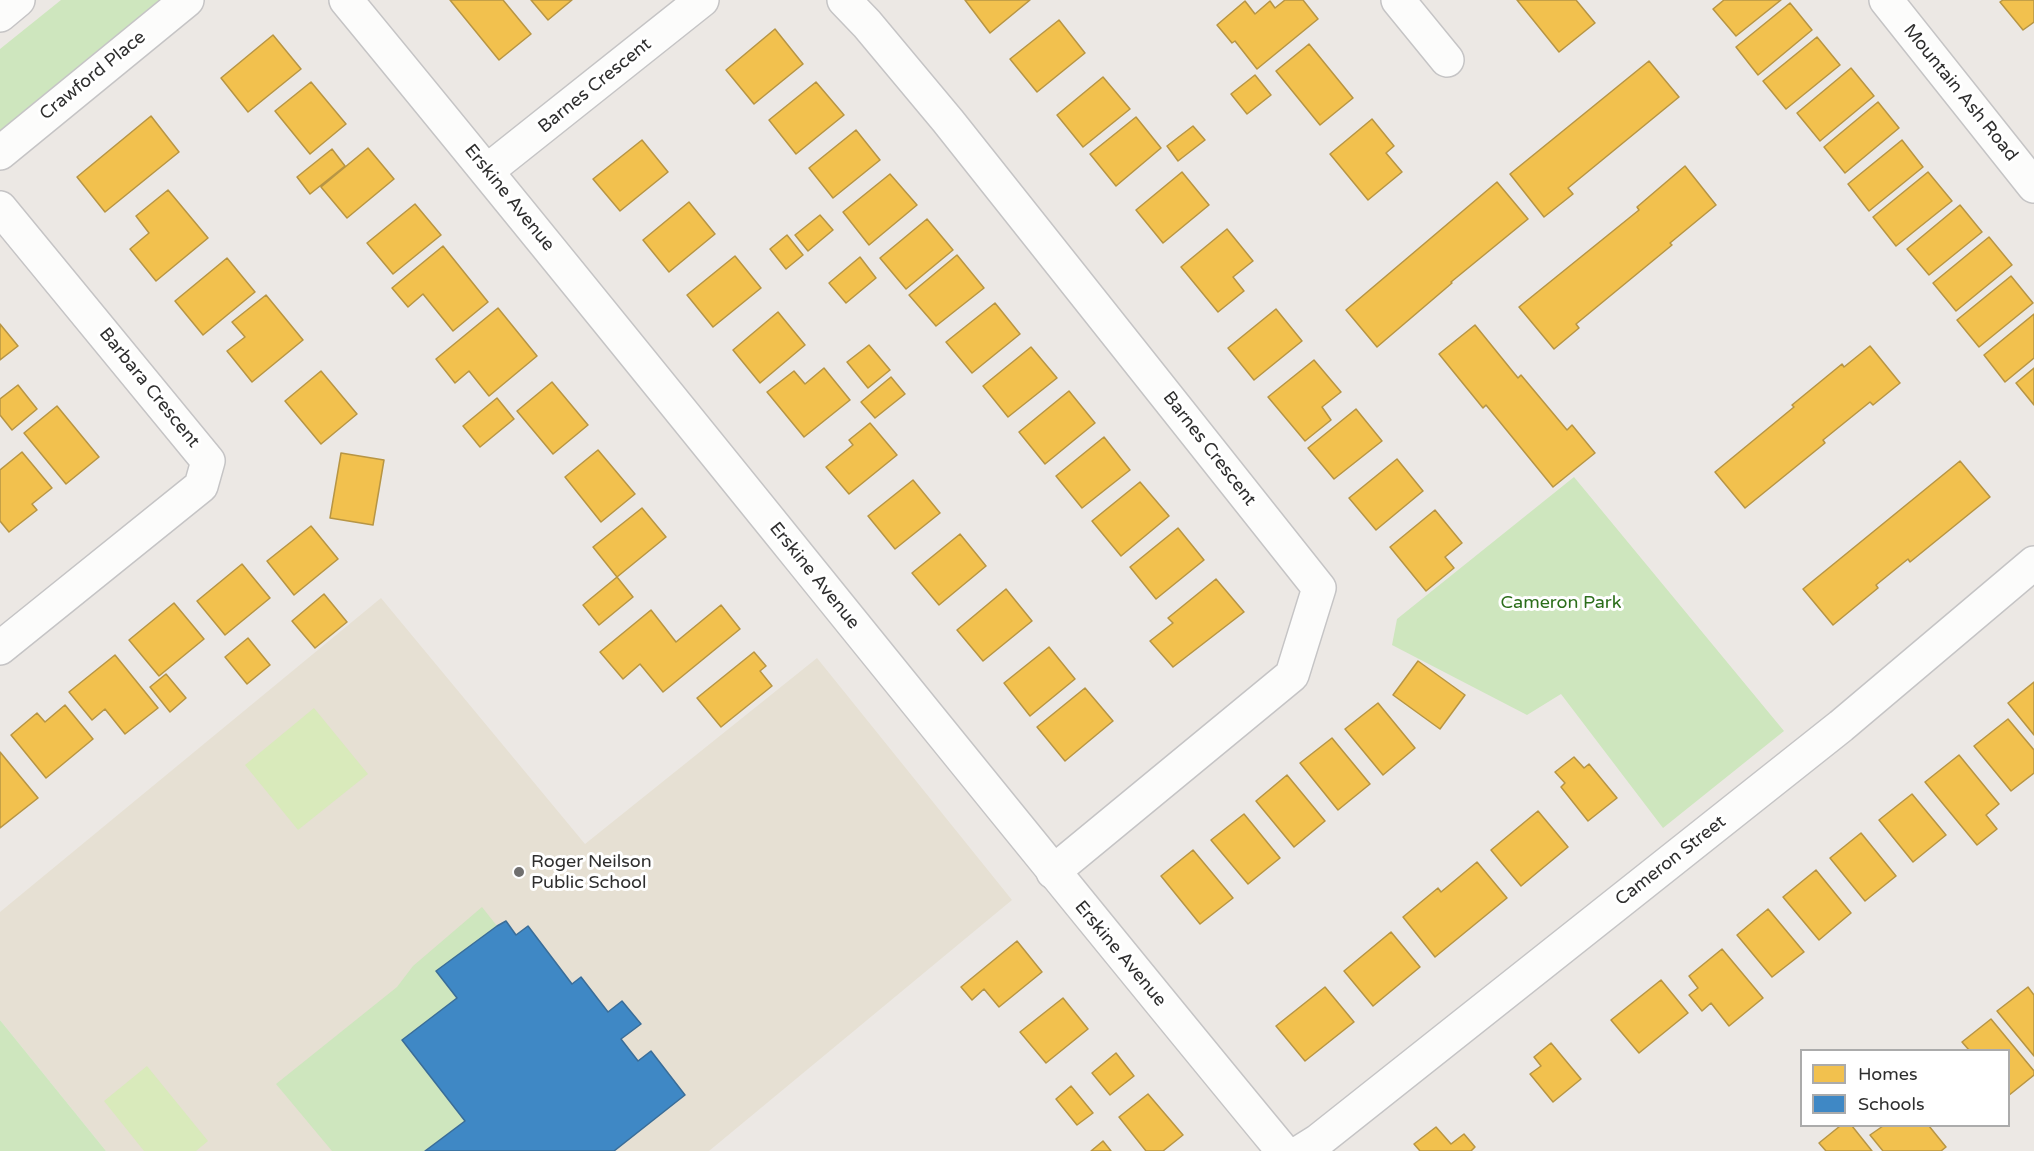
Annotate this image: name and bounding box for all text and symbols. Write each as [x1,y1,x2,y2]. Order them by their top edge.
street label: Mountain Ash Road [1898,20,2022,166]
street label: Crawford Place [36,27,150,125]
street label: Barnes Crescent [534,34,656,138]
street label: Erskine Avenue [459,140,559,256]
street label: Barbara Crescent [94,324,204,452]
street label: Barnes Crescent [1158,388,1260,510]
street label: Erskine Avenue [764,518,864,634]
park label: Cameron Park [1501,592,1621,614]
street label: Cameron Street [1612,811,1730,911]
place label: Roger Neilson Public School [531,851,652,894]
marker: Roger Neilson Public School [512,865,526,879]
street label: Erskine Avenue [1069,897,1171,1011]
legend [1800,1049,2010,1127]
text: Homes [1858,1063,1918,1085]
text: Schools [1858,1093,1925,1115]

